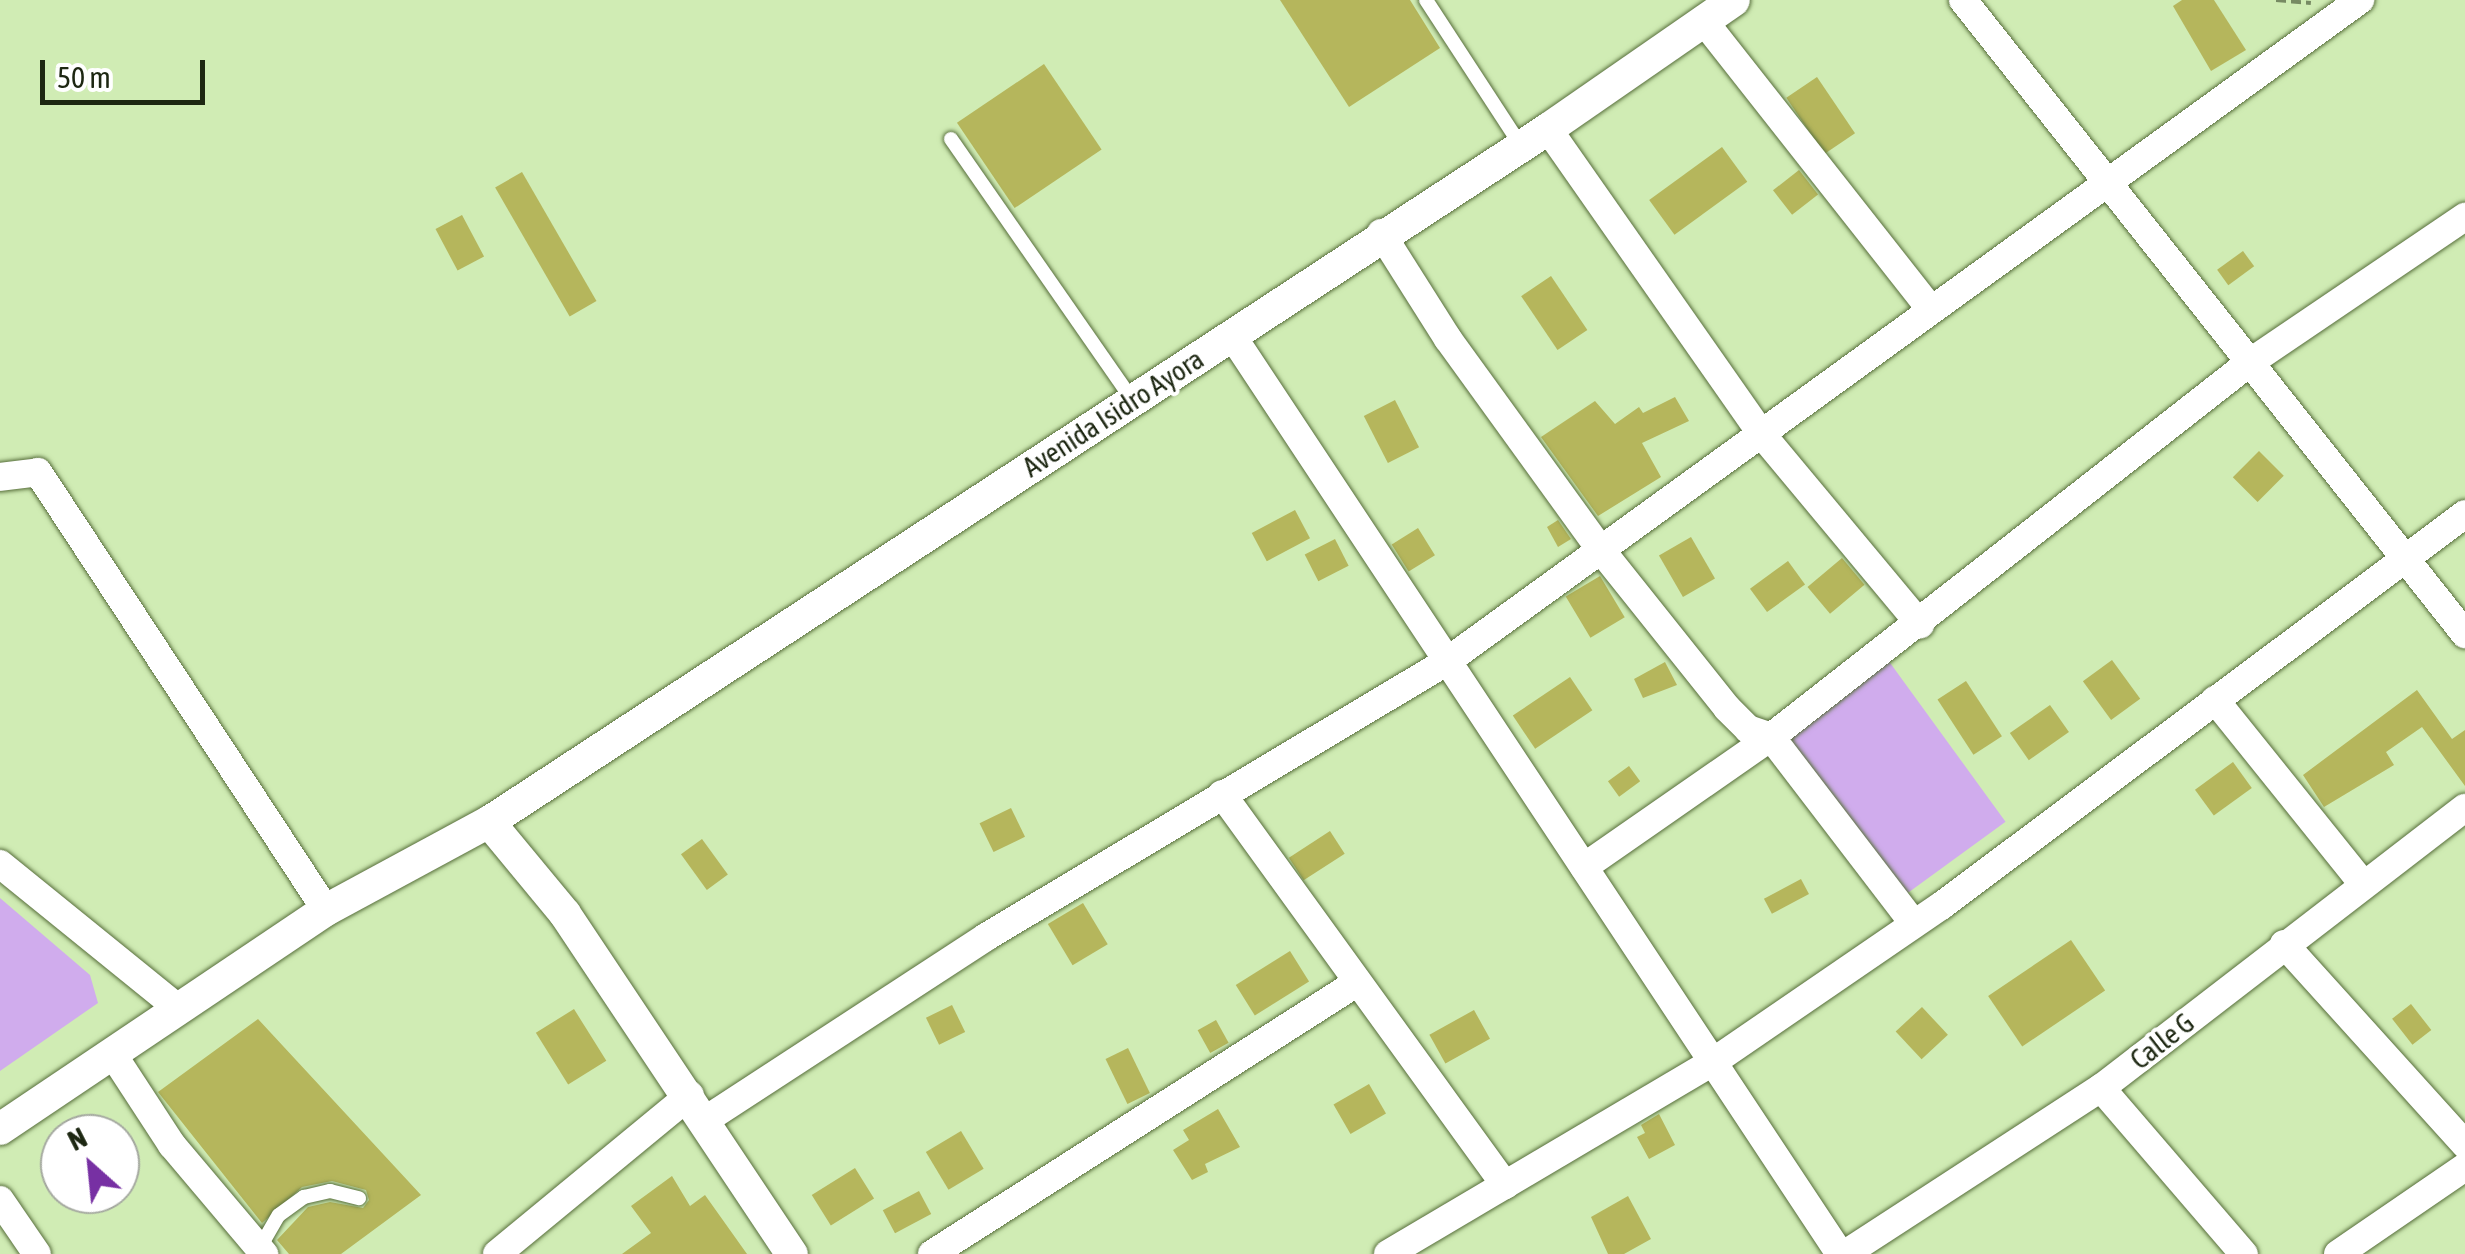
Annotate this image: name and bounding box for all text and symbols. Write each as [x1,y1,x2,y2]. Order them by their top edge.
scale bar [45,40,210,102]
text: 50 m [57,60,111,94]
street label: Avenida Isidro Ayora [1016,342,1210,484]
street label: Calle G [2123,1006,2201,1076]
north arrow [40,1114,140,1214]
text: N [63,1121,92,1157]

